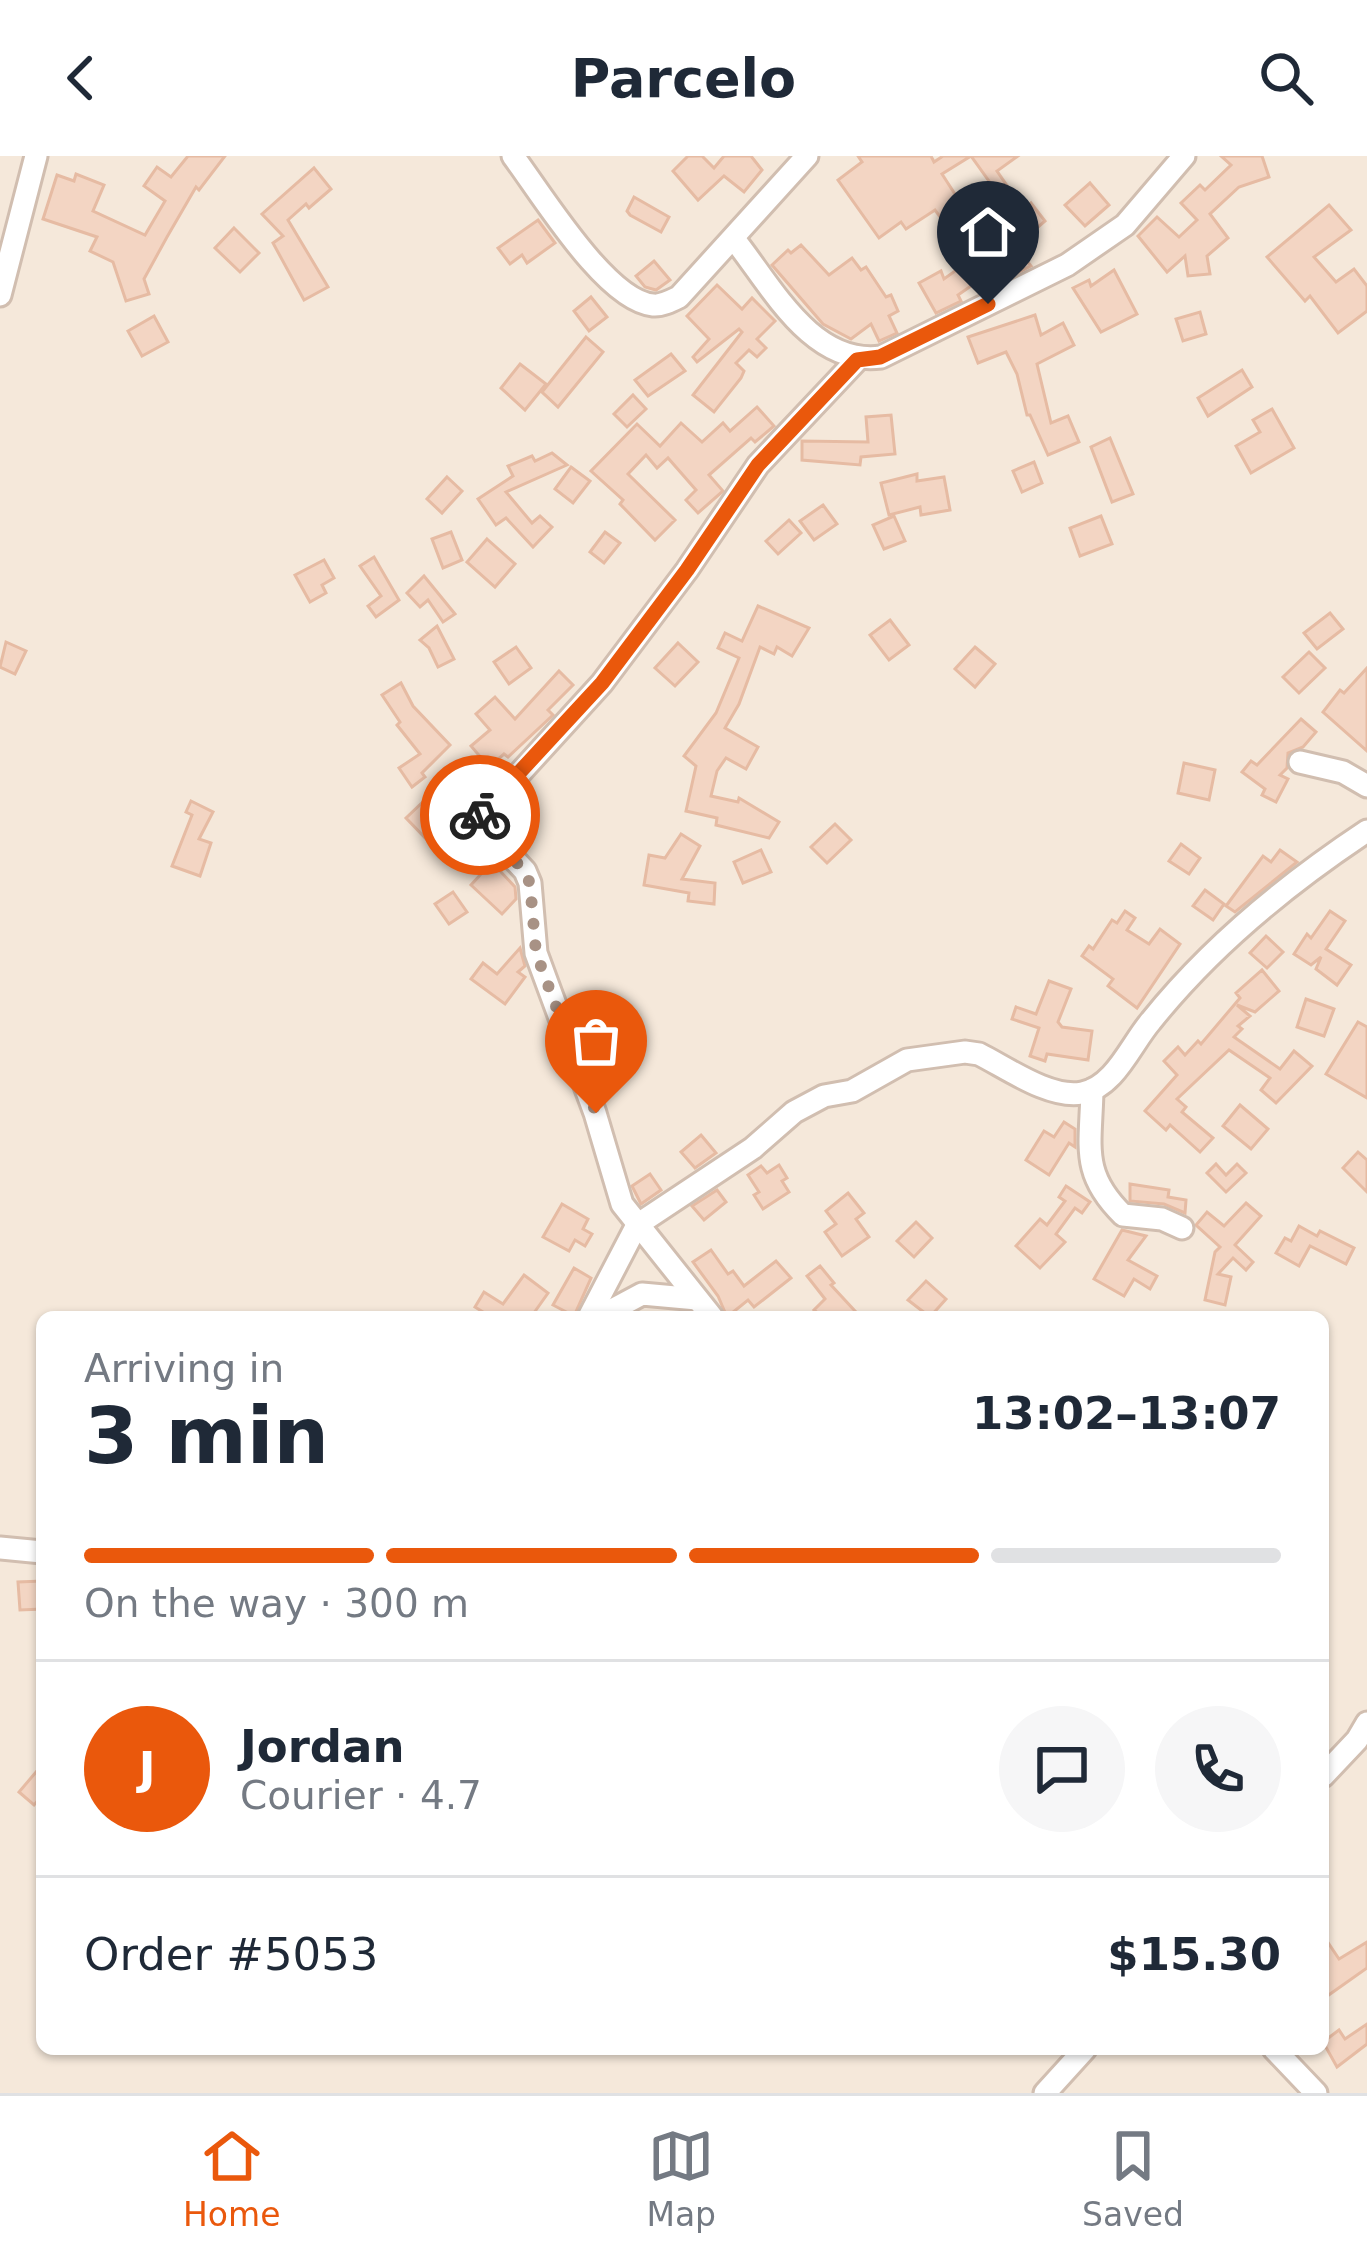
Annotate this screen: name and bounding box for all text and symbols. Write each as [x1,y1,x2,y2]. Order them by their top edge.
icon: back [48,45,114,111]
icon: search [1253,45,1319,111]
text: Parcelo [571,47,796,110]
pin [937,181,1039,304]
icon: home [955,199,1021,265]
courier [420,755,540,875]
icon: bike [447,782,513,848]
pin [545,990,647,1113]
icon: bag [563,1008,629,1074]
text: Arriving in [84,1346,284,1391]
text: 13:02–13:07 [972,1387,1281,1440]
text: 3 min [84,1391,329,1481]
text: On the way · 300 m [84,1581,469,1626]
button: chat [999,1706,1125,1832]
button: phone [1155,1706,1281,1832]
text: Jordan [240,1720,404,1773]
text: J [139,1742,155,1795]
text: Courier · 4.7 [240,1773,482,1818]
text: Order #5053 [84,1928,378,1981]
text: $15.30 [1107,1928,1281,1981]
tab: Home [183,2123,280,2234]
tab: Map [646,2123,716,2234]
tab: Saved [1082,2123,1184,2234]

